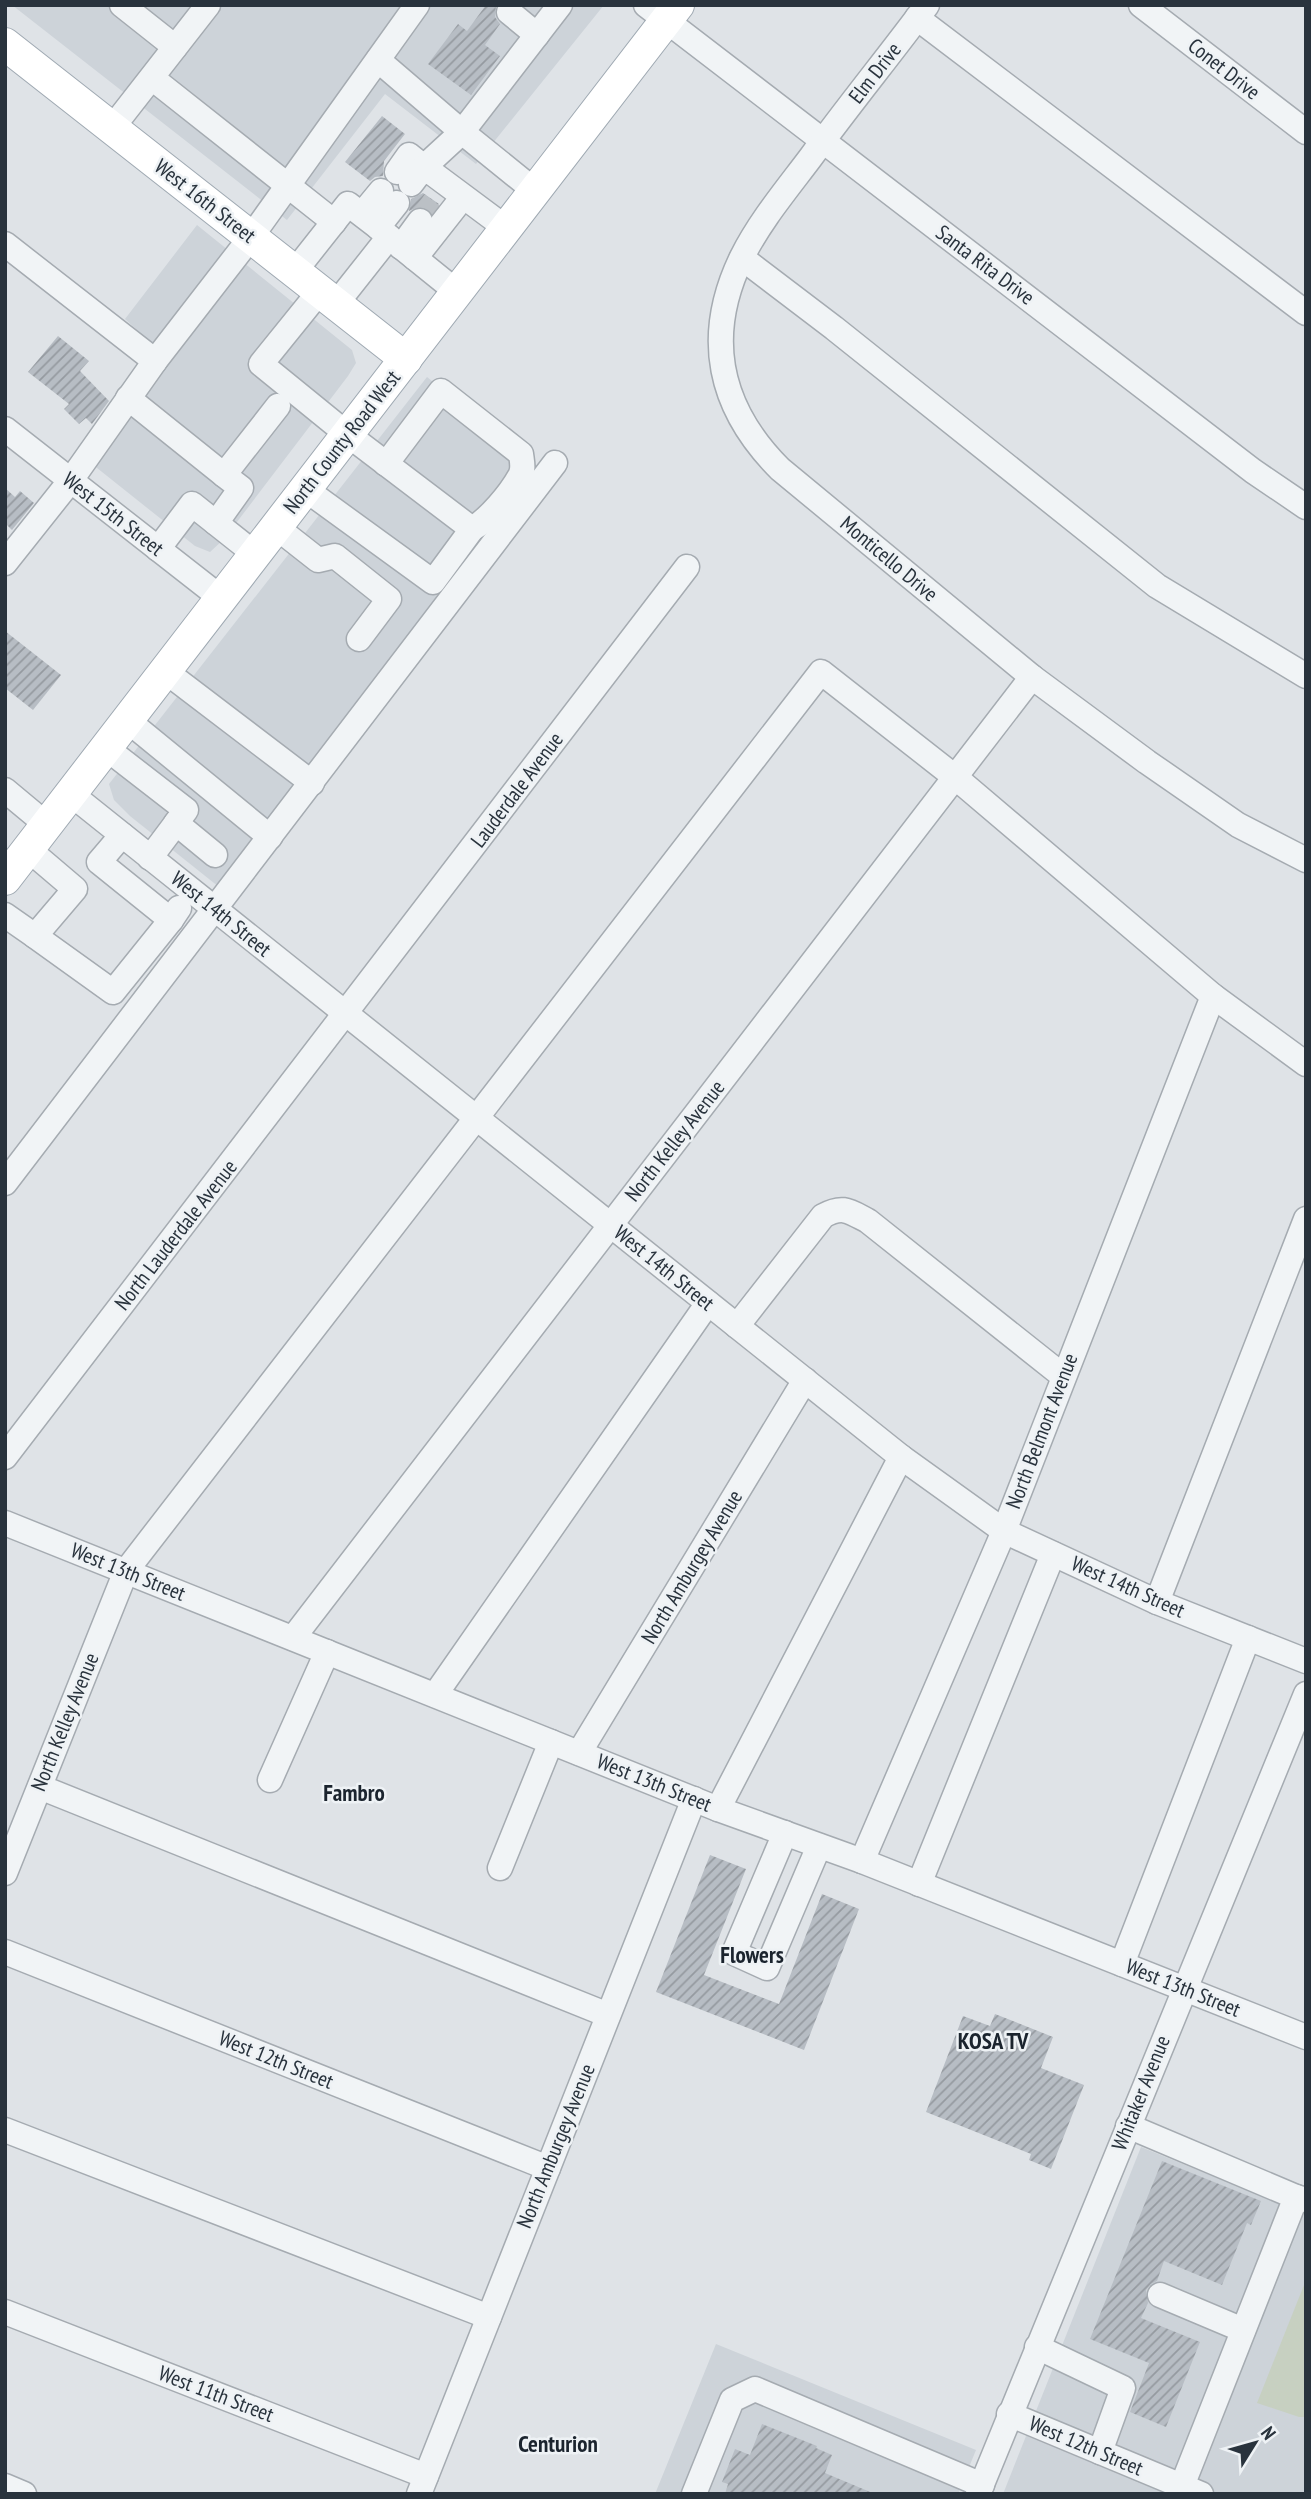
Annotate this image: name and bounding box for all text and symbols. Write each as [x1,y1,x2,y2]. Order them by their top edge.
street label: Conet Drive [1183,32,1266,105]
street label: Elm Drive [842,37,907,109]
street label: West 16th Street [149,153,262,249]
street label: Santa Rita Drive [931,219,1040,310]
street label: North County Road West [277,364,406,519]
street label: West 15th Street [57,466,170,562]
street label: Monticello Drive [835,510,944,607]
street label: Lauderdale Avenue [464,727,569,853]
street label: West 14th Street [166,865,277,962]
street label: North Kelley Avenue [619,1075,730,1207]
street label: North Lauderdale Avenue [108,1154,243,1315]
street label: West 14th Street [609,1219,720,1316]
street label: North Belmont Avenue [999,1349,1084,1512]
street label: North Amburgey Avenue [635,1485,748,1649]
street label: West 13th Street [67,1536,190,1607]
street label: West 14th Street [1067,1550,1189,1624]
street label: North Kelley Avenue [25,1649,105,1795]
street label: West 13th Street [593,1747,716,1818]
district label: Fambro [323,1778,385,1807]
district label: Flowers [720,1940,784,1969]
street label: West 13th Street [1122,1952,1245,2023]
street label: West 12th Street [215,2024,338,2095]
district label: KOSA TV [958,2026,1029,2055]
street label: Whitaker Avenue [1105,2031,1176,2154]
street label: North Amburgey Avenue [510,2060,601,2232]
street label: West 11th Street [155,2359,278,2428]
north arrow [1220,2408,1290,2478]
street label: West 12th Street [1025,2409,1147,2482]
text: N [1256,2421,1281,2444]
district label: Centurion [518,2429,598,2458]

